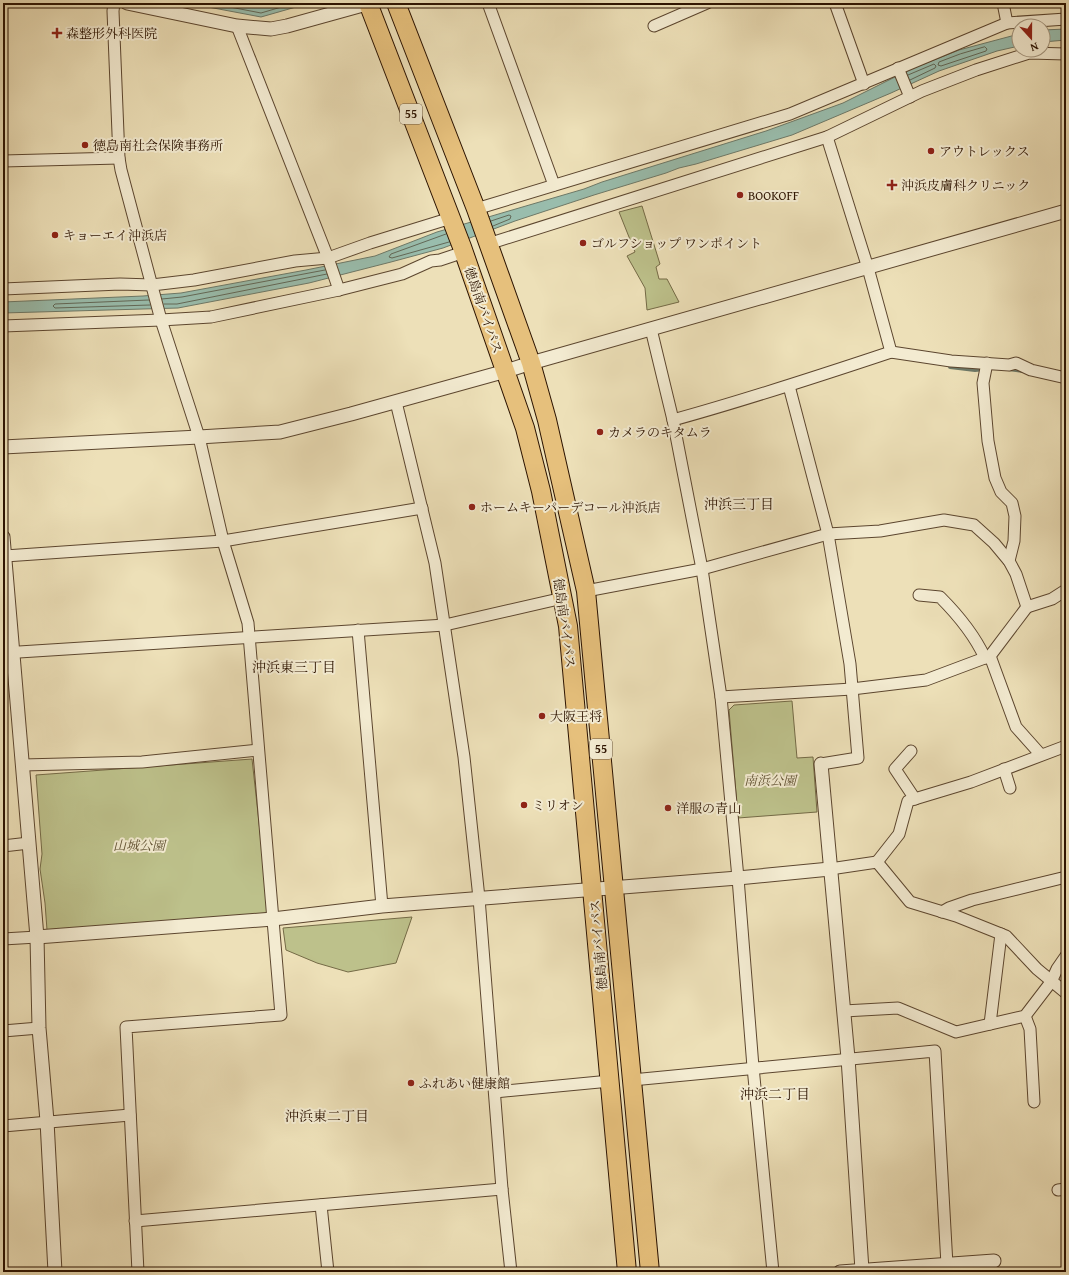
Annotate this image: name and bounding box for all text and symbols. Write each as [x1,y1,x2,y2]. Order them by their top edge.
north arrow [1011,18,1051,58]
place label: 森整形外科医院 [66,24,157,43]
marker: 森整形外科医院 [51,27,63,39]
text: N [1028,39,1041,56]
road number: 55 [400,104,422,124]
place label: 徳島南社会保険事務所 [93,136,223,155]
marker: 徳島南社会保険事務所 [80,140,90,150]
place label: アウトレックス [939,142,1030,161]
marker: アウトレックス [926,146,936,156]
place label: 沖浜皮膚科クリニック [901,176,1030,195]
marker: 沖浜皮膚科クリニック [886,179,898,191]
place label: BOOKOFF [748,186,799,205]
marker: BOOKOFF [735,190,745,200]
place label: キョーエイ沖浜店 [63,226,167,245]
marker: キョーエイ沖浜店 [50,230,60,240]
place label: ゴルフショップ ワンポイント [591,234,762,253]
marker: ゴルフショップ ワンポイント [578,238,588,248]
street label: 徳島南バイパス [460,264,507,356]
place label: カメラのキタムラ [608,423,712,442]
marker: カメラのキタムラ [595,427,605,437]
district label: 沖浜三丁目 [704,494,774,514]
place label: ホームキーパーデコール沖浜店 [480,498,661,517]
marker: ホームキーパーデコール沖浜店 [467,502,477,512]
street label: 徳島南バイパス [549,577,580,669]
district label: 沖浜東三丁目 [252,657,336,677]
place label: 大阪王将 [550,707,602,726]
marker: 大阪王将 [537,711,547,721]
road number: 55 [590,739,612,759]
park label: 南浜公園 [744,771,798,790]
place label: ミリオン [532,796,584,815]
place label: 洋服の青山 [676,799,741,818]
marker: ミリオン [519,800,529,810]
marker: 洋服の青山 [663,803,673,813]
park label: 山城公園 [113,836,167,855]
street label: 徳島南バイパス [585,899,612,991]
place label: ふれあい健康館 [419,1074,510,1093]
marker: ふれあい健康館 [406,1078,416,1088]
district label: 沖浜二丁目 [740,1084,810,1104]
district label: 沖浜東二丁目 [285,1106,369,1126]

